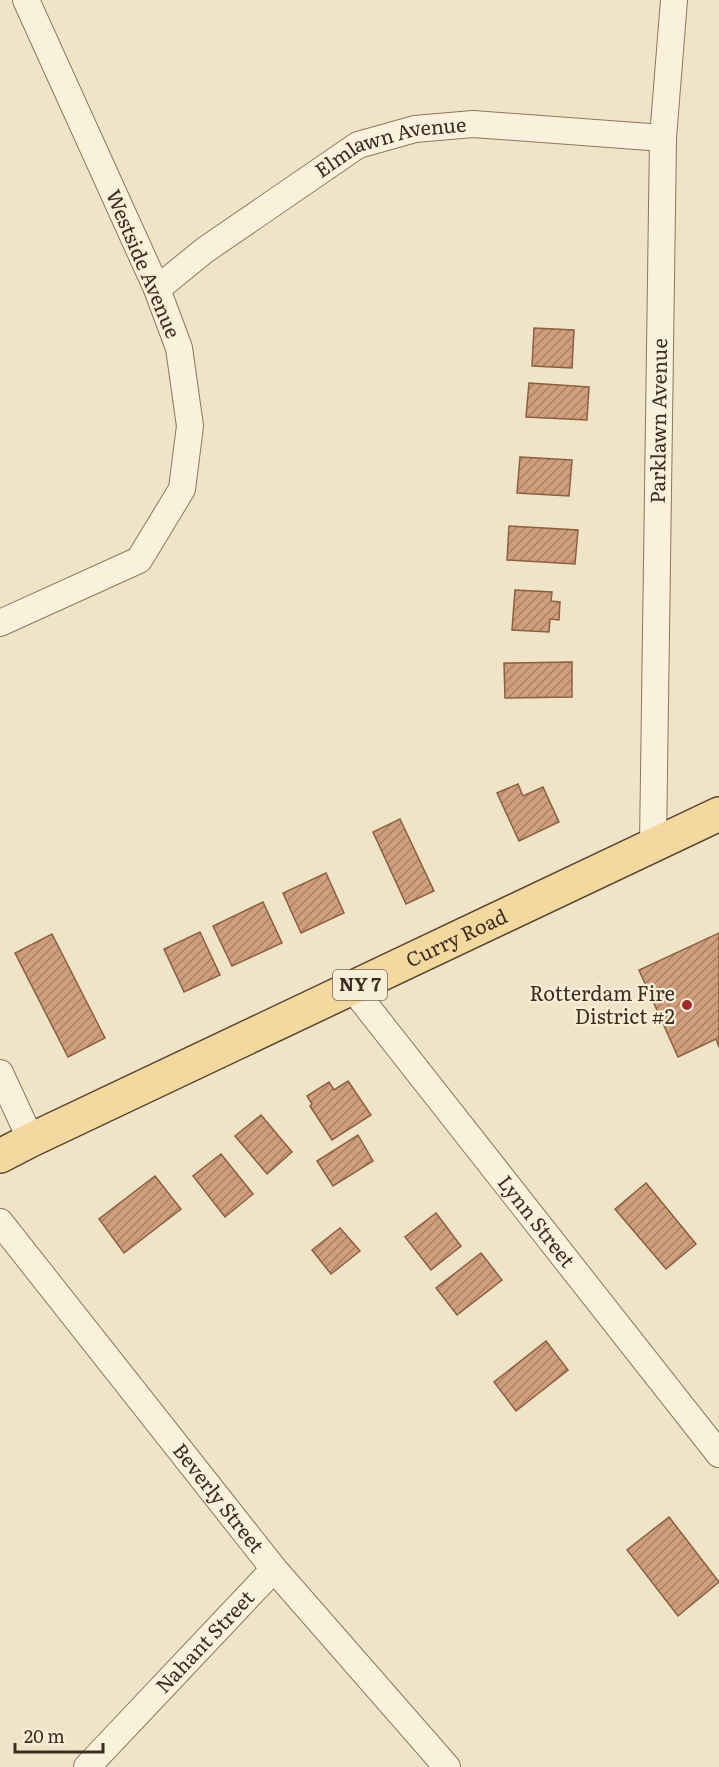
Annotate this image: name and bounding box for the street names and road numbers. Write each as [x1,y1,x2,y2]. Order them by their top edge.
street label: Elmlawn Avenue [308,108,467,184]
street label: Westside Avenue [100,184,190,342]
street label: Parklawn Avenue [641,338,673,504]
street label: Curry Road [400,899,512,973]
road number: NY 7 [333,970,387,1000]
street label: Lynn Street [492,1168,584,1273]
street label: Beverly Street [167,1436,273,1558]
street label: Nahant Street [147,1582,260,1699]

